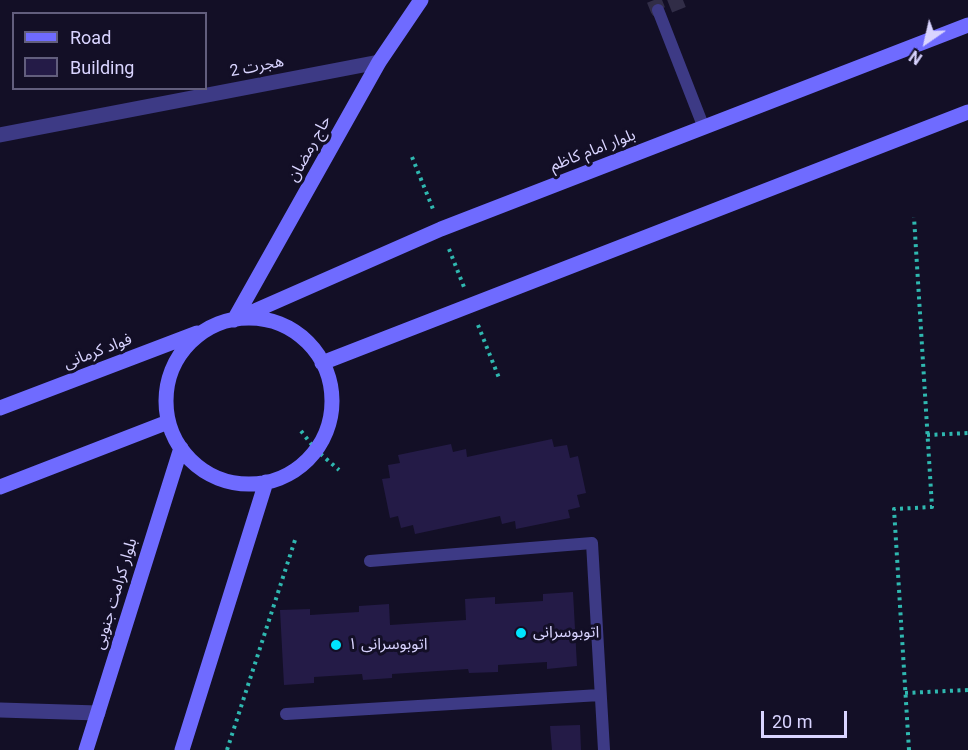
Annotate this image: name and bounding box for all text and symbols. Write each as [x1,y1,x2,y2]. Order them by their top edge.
legend [12,12,207,90]
north arrow [896,12,956,72]
text: Road [70,27,111,48]
text: N [906,46,926,68]
street label: هجرت 2 [228,52,286,82]
text: Building [70,57,134,78]
street label: حاج رمضان [284,113,336,185]
street label: بلوار امام کاظم [548,126,638,176]
street label: فواد کرمانی [61,330,135,374]
street label: بلوار کرامت جنوبی [90,536,142,652]
place label: اتوبوسرانی [533,623,599,643]
marker: اتوبوسرانی [514,626,528,640]
place label: اتوبوسرانی ۱ [348,635,427,655]
marker: اتوبوسرانی ۱ [329,638,343,652]
scale bar [764,699,850,737]
text: 20 m [772,711,812,732]

